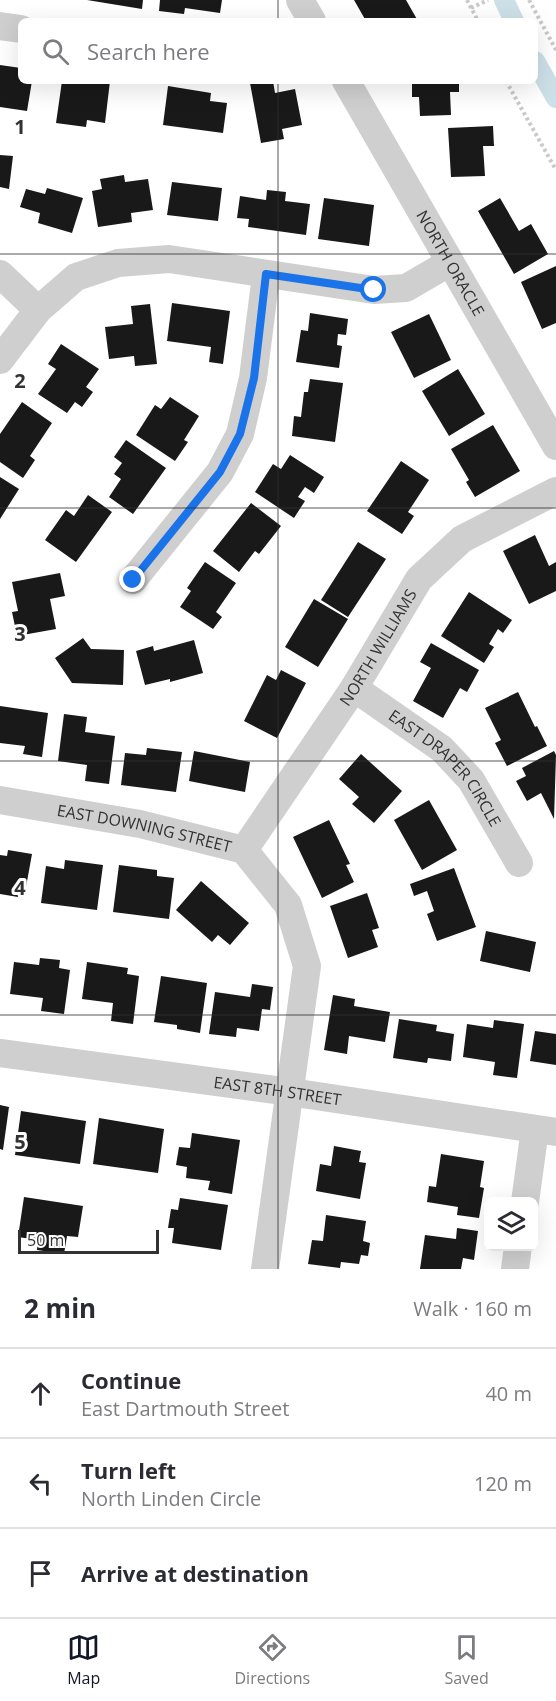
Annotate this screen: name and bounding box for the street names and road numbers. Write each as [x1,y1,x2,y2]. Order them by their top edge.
street label: NORTH ORACLE [412,206,490,320]
street label: NORTH WILLIAMS [334,585,422,710]
street label: EAST DRAPER CIRCLE [384,704,506,830]
street label: EAST DOWNING STREET [55,799,234,858]
street label: EAST 8TH STREET [212,1071,343,1111]

